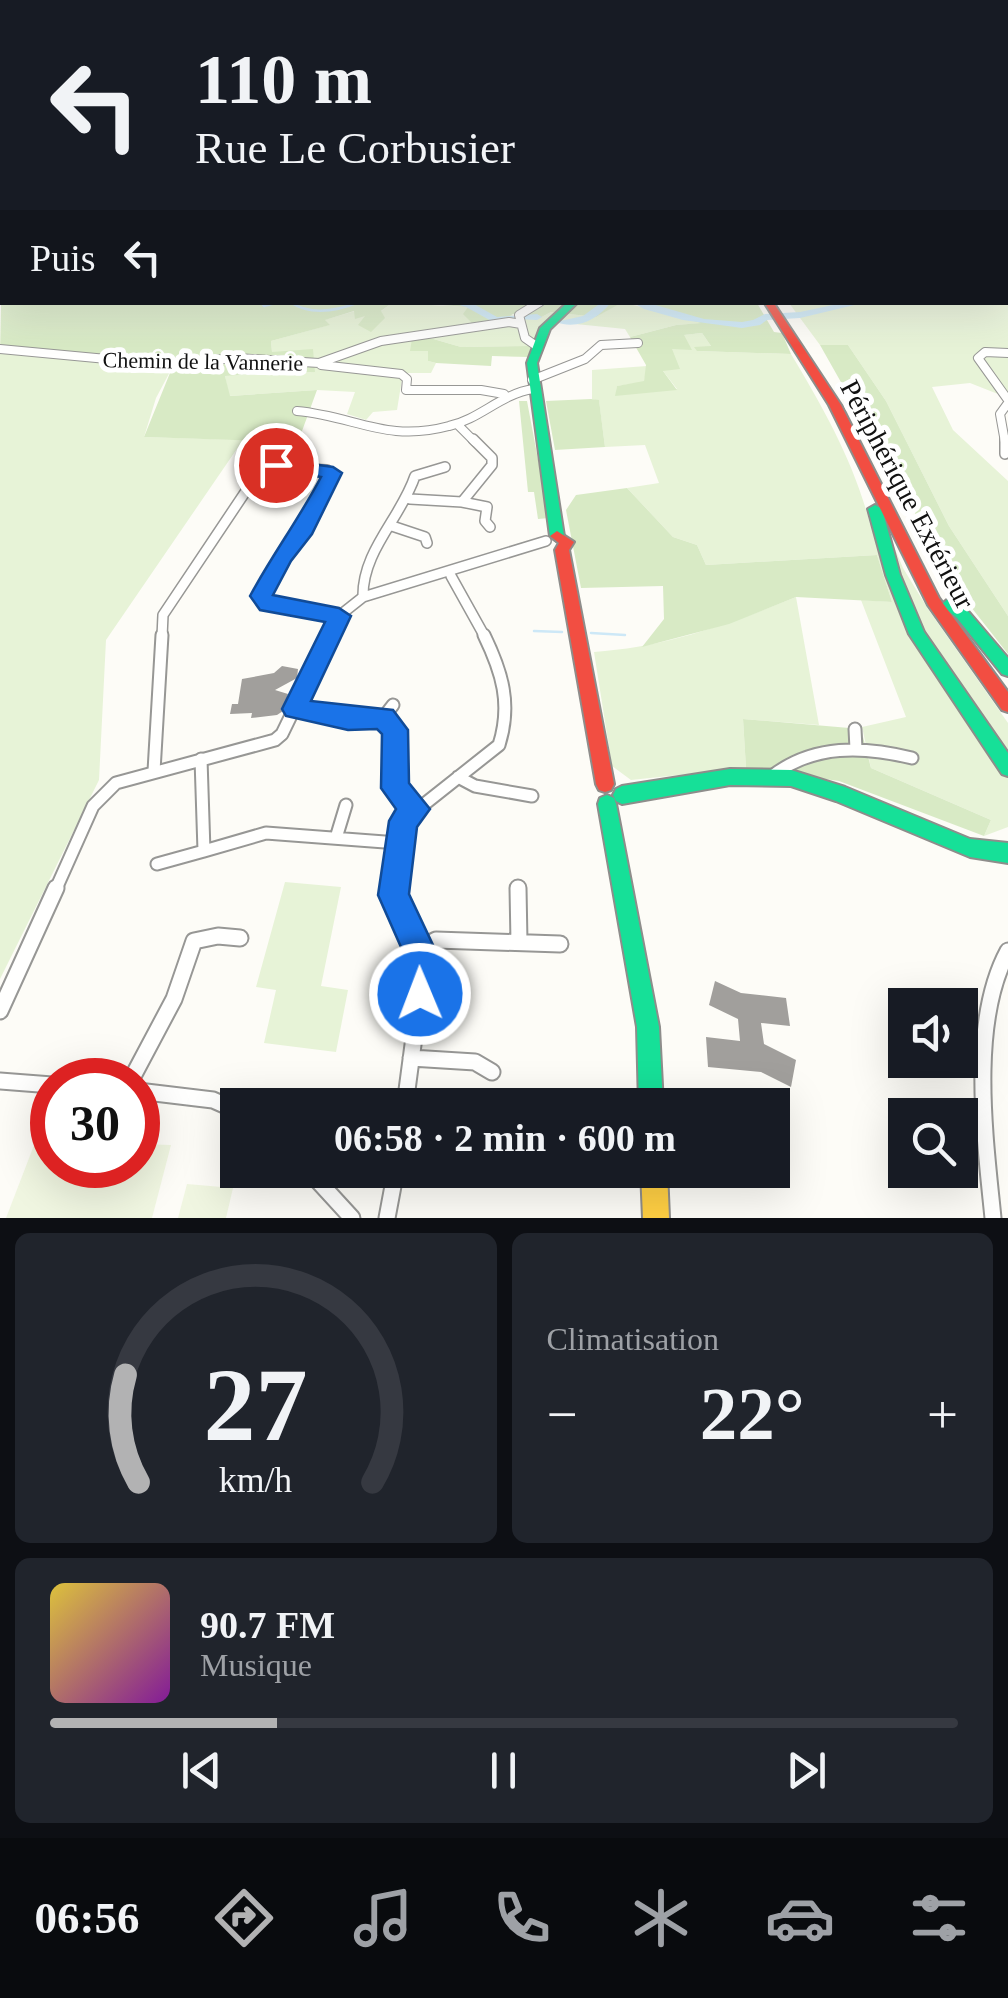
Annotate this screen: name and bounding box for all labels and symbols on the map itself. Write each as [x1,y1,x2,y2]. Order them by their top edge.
street label: Chemin de la Vannerie [102,347,303,376]
street label: Périphérique Extérieur [834,375,981,614]
pin [234,423,319,508]
position arrow [368,942,472,1046]
speed limit sign: 30 [30,1058,160,1188]

